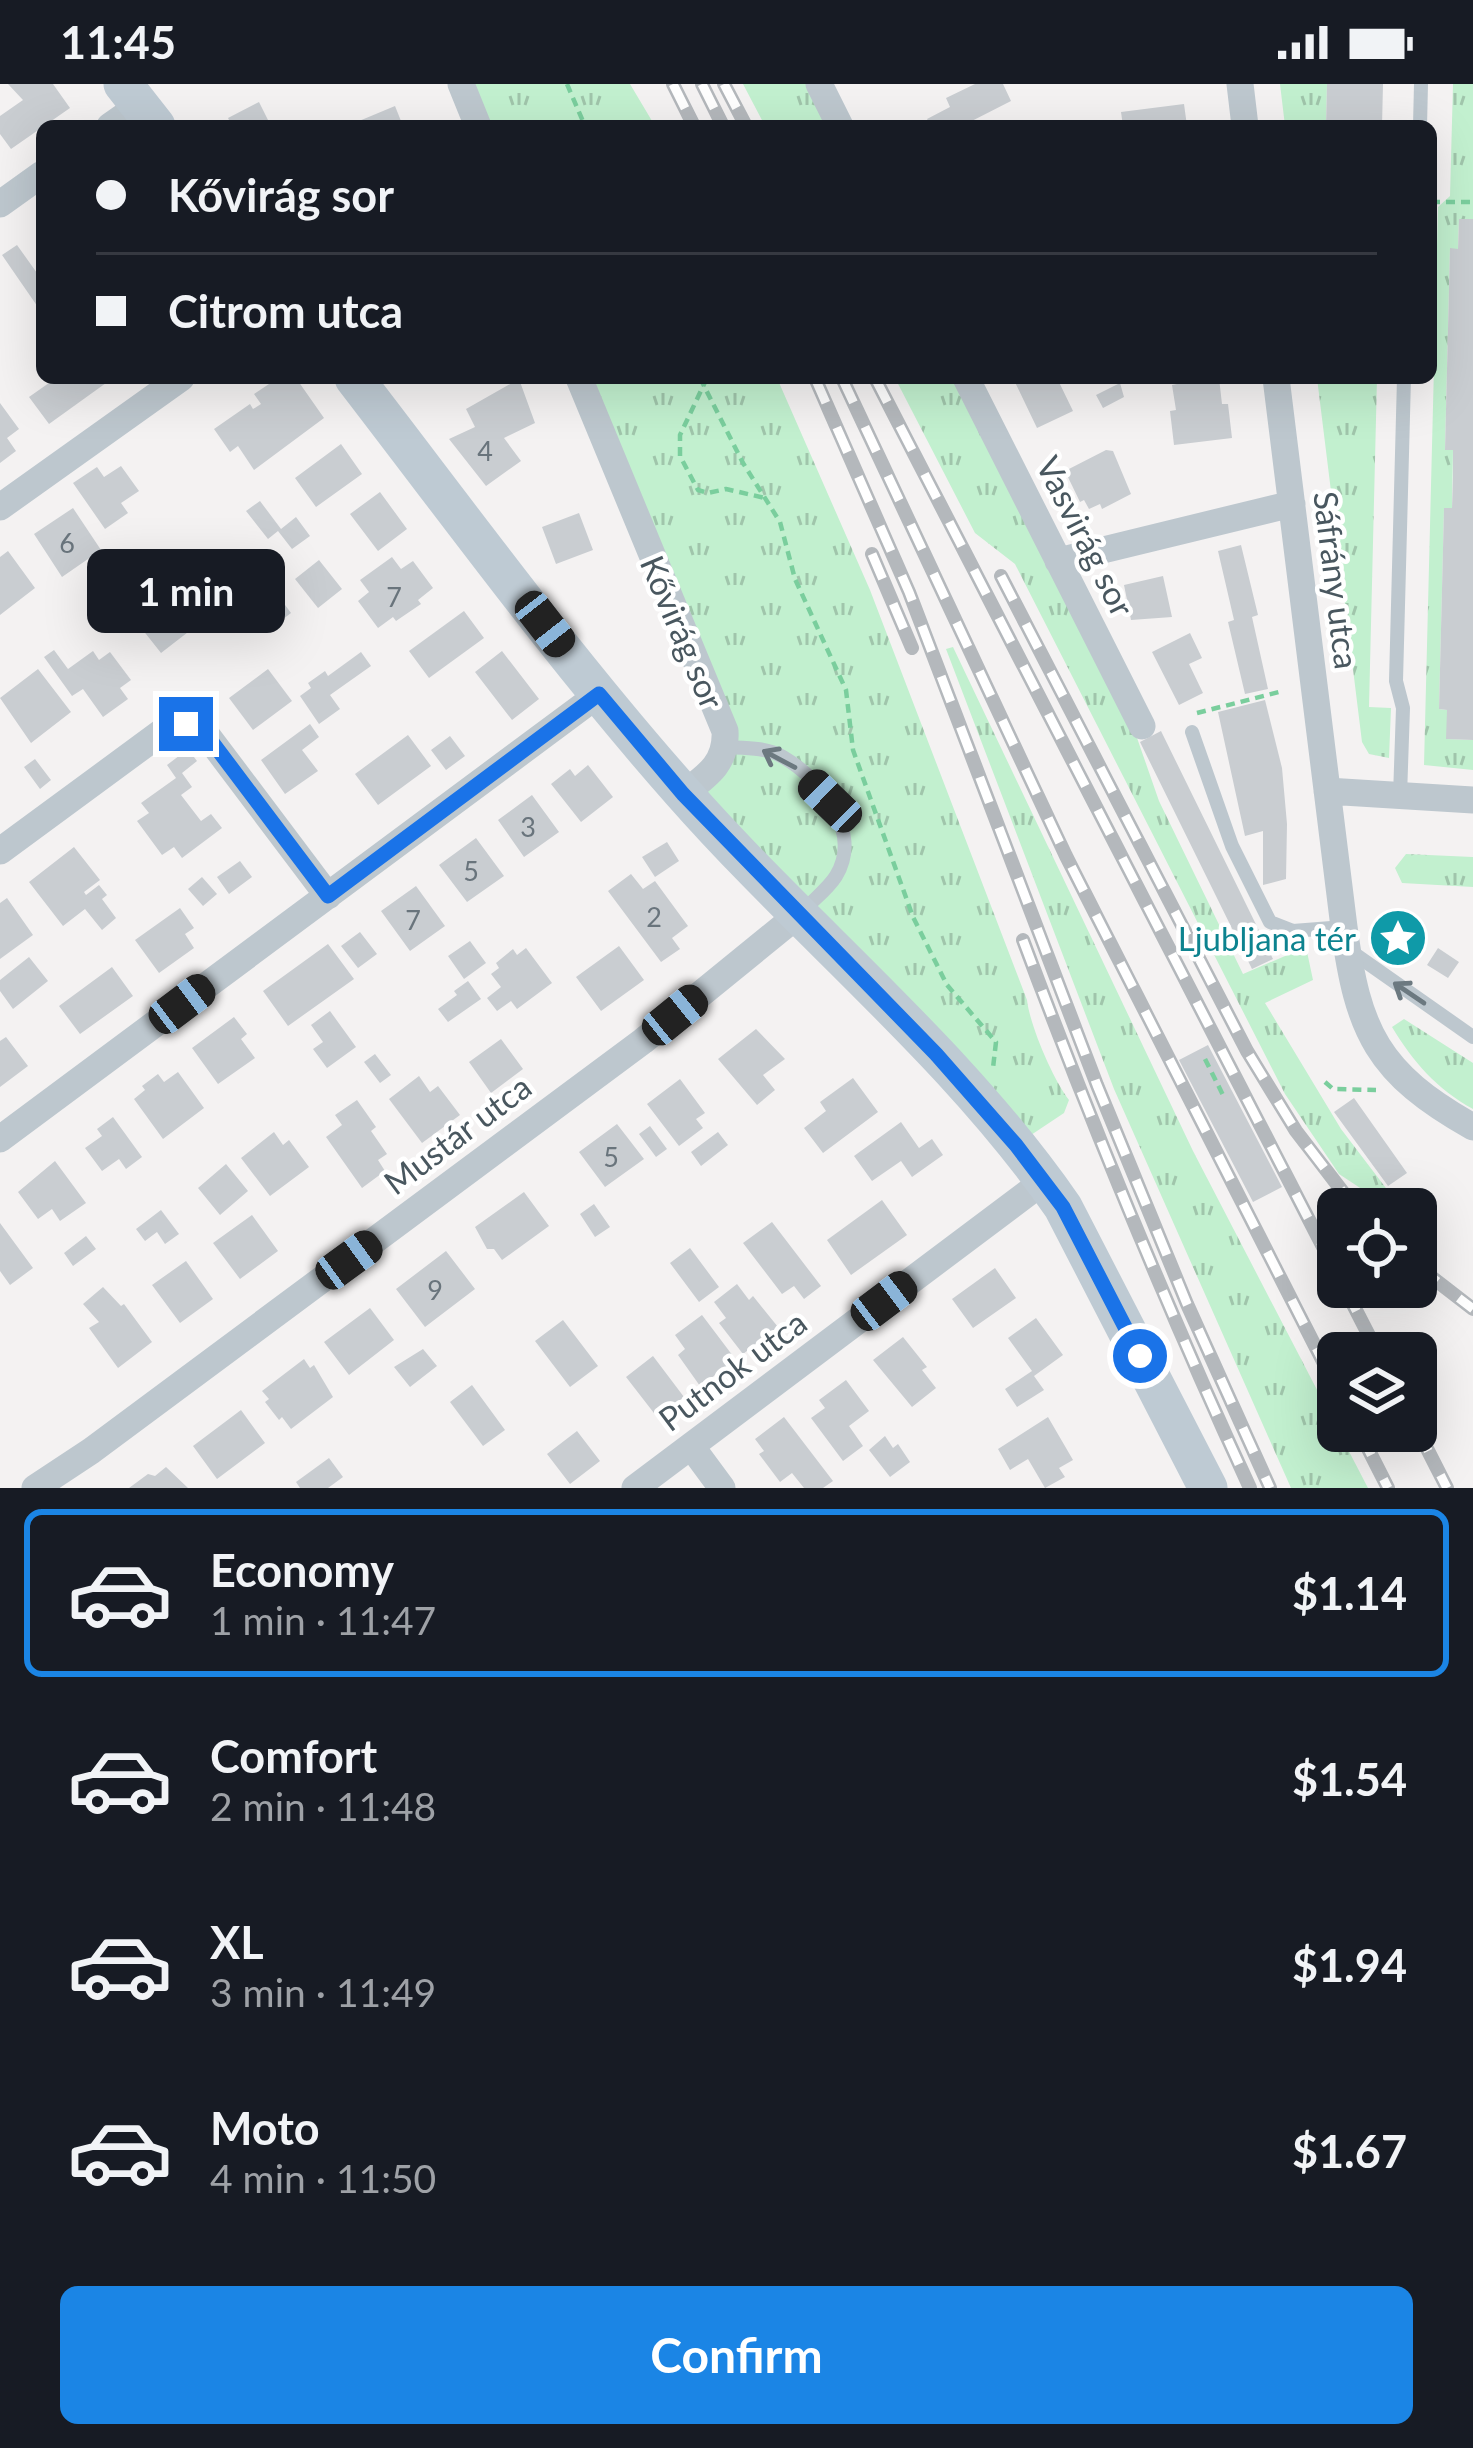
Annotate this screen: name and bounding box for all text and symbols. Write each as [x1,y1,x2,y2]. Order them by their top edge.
text: 11:45 [60,15,176,69]
text: Kővirág sor [168,168,394,222]
text: Citrom utca [168,284,403,338]
house number: 4 [477,434,493,467]
street label: Vasvirág sor [1029,449,1143,623]
street label: Sáfrány utca [1306,489,1368,671]
house number: 6 [59,526,75,559]
street label: Kővirág sor [633,549,733,715]
callout: 1 min [87,550,285,634]
text: 1 min [138,568,234,614]
house number: 7 [386,580,402,613]
car [509,585,581,663]
route end [159,697,213,751]
one-way arrow [762,747,797,770]
car [792,763,868,839]
house number: 3 [520,810,536,843]
house number: 5 [463,854,479,887]
house number: 2 [646,900,662,933]
house number: 7 [405,903,421,936]
place icon: Ljubljana tér [1367,907,1429,969]
place label: Ljubljana tér [1178,918,1356,958]
car [142,968,222,1040]
car [636,978,714,1052]
one-way arrow [1393,981,1427,1006]
street label: Mustár utca [376,1066,538,1202]
house number: 5 [603,1140,619,1173]
map controls [1317,1188,1437,1452]
button: locate [1317,1188,1437,1308]
car [309,1224,389,1296]
car [844,1265,924,1337]
house number: 9 [427,1273,443,1306]
street label: Putnok utca [650,1302,814,1438]
route start [1113,1329,1167,1383]
button: layers [1317,1332,1437,1452]
icon: car [66,1539,174,1647]
text: Economy [210,1543,394,1597]
text: $1.14 [1292,1566,1407,1620]
text: 1 min · 11:47 [210,1597,436,1643]
icon: car [66,1725,174,1833]
text: Comfort [210,1729,377,1783]
text: $1.54 [1292,1752,1407,1806]
text: 2 min · 11:48 [210,1783,436,1829]
icon: car [66,1911,174,2019]
text: XL [210,1915,264,1969]
text: $1.94 [1292,1938,1407,1992]
text: 3 min · 11:49 [210,1969,436,2015]
icon: car [66,2097,174,2205]
text: Moto [210,2101,320,2155]
text: $1.67 [1292,2124,1407,2178]
text: 4 min · 11:50 [210,2155,436,2201]
button: Confirm [60,2286,1413,2424]

